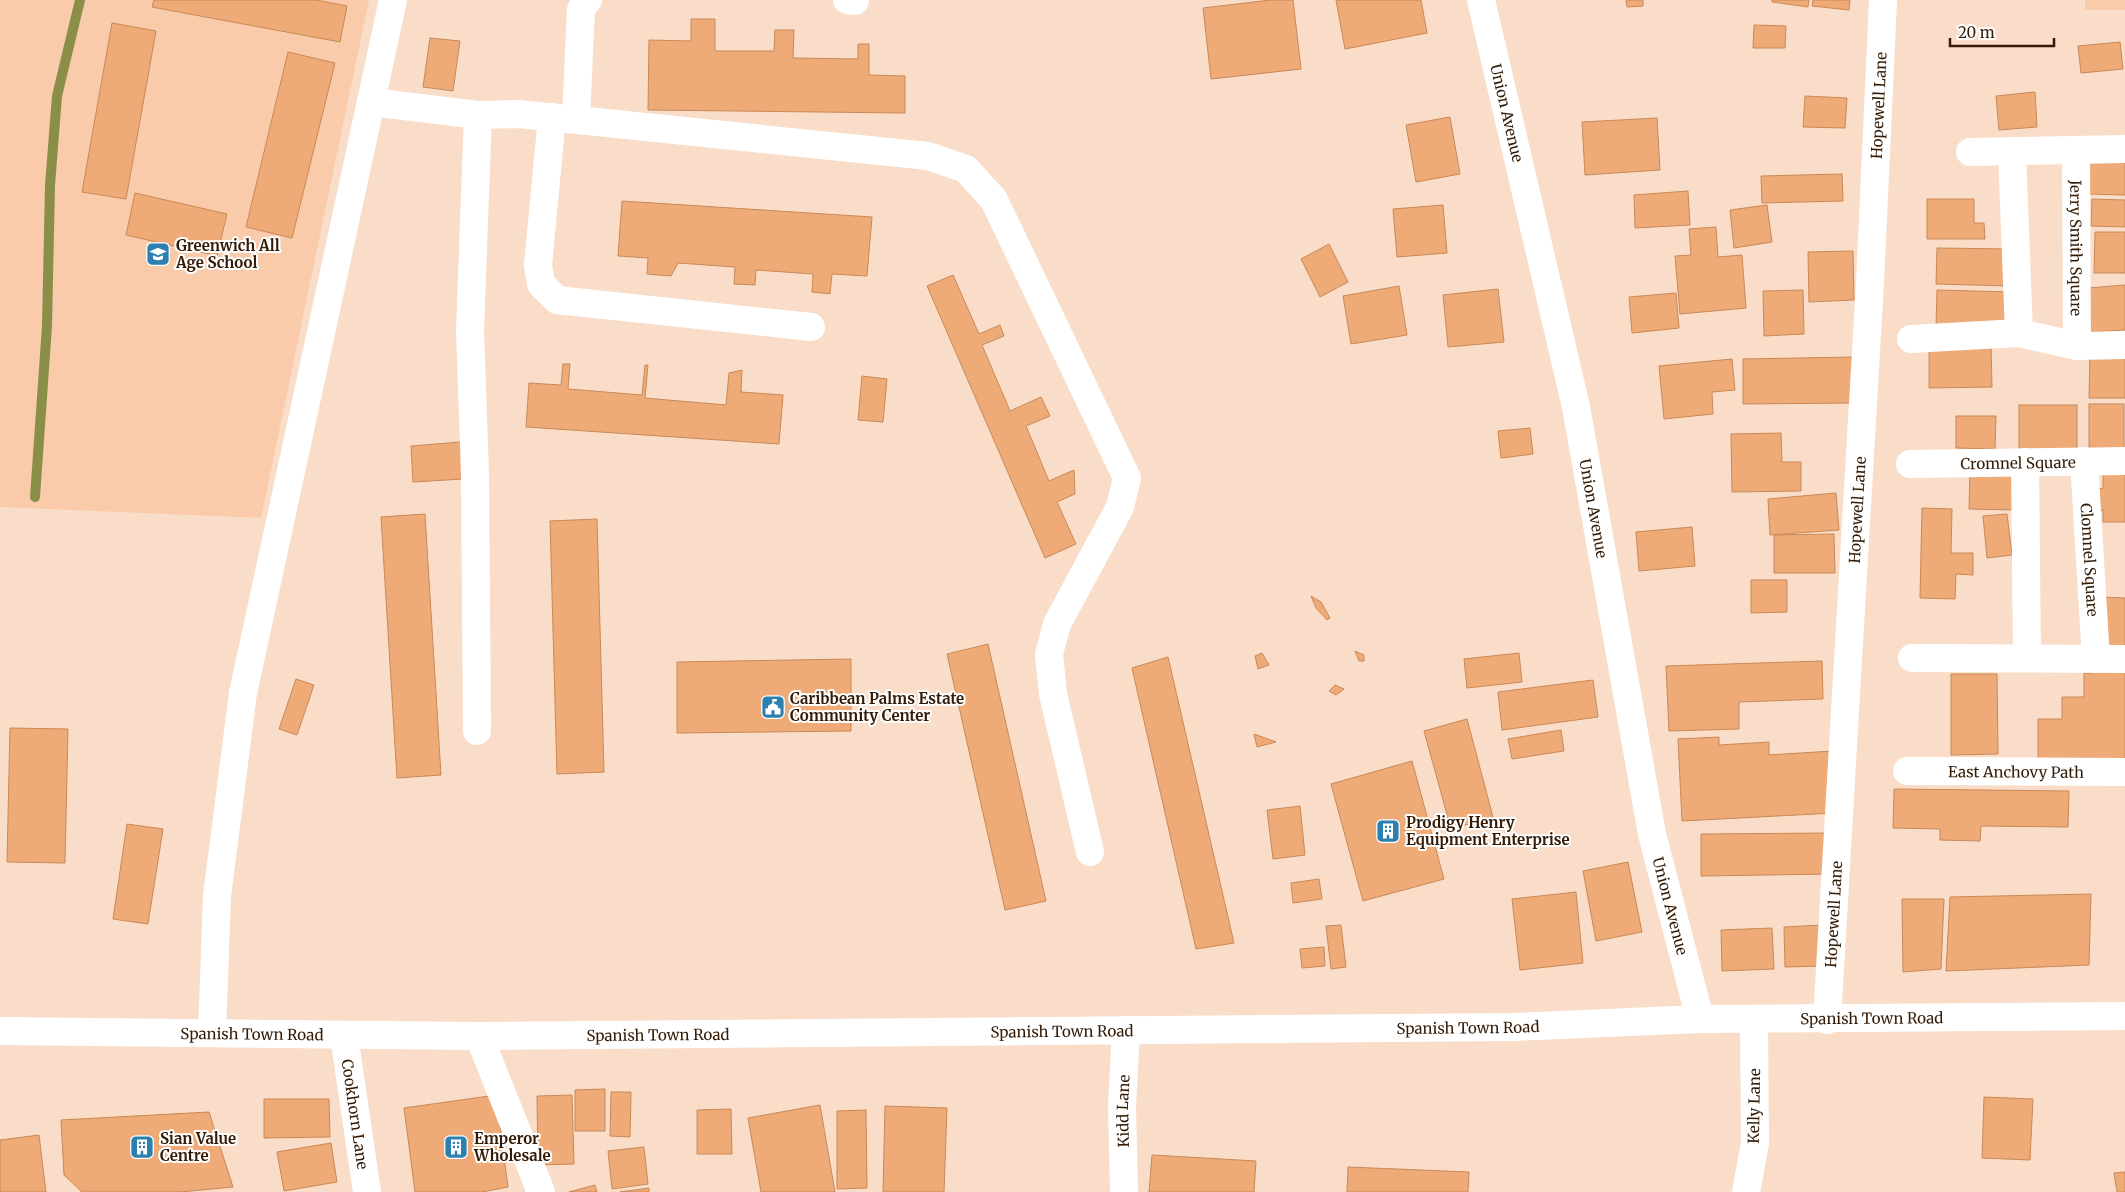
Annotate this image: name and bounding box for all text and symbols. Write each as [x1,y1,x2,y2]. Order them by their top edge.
scale bar [1950,15,2054,47]
text: 20 m [1958,23,1995,42]
street label: Hopewell Lane [1866,51,1890,159]
street label: Union Avenue [1487,62,1528,164]
street label: Jerry Smith Square [2067,179,2086,316]
place label: Greenwich All Age School [175,236,280,272]
school or university icon: Greenwich All Age School [145,241,171,267]
street label: Cromnel Square [1960,452,2076,473]
street label: Hopewell Lane [1844,456,1869,564]
street label: Union Avenue [1576,457,1612,560]
street label: Clomnel Square [2077,502,2103,617]
place label: Caribbean Palms Estate Community Center [790,689,964,725]
public building icon: Caribbean Palms Estate Community Center [760,694,786,720]
street label: East Anchovy Path [1948,762,2084,781]
place label: Prodigy Henry Equipment Enterprise [1406,813,1570,849]
building icon: Prodigy Henry Equipment Enterprise [1375,818,1401,844]
street label: Union Avenue [1649,855,1693,957]
street label: Hopewell Lane [1821,860,1846,968]
street label: Spanish Town Road [1800,1008,1943,1028]
street label: Spanish Town Road [1396,1016,1540,1038]
street label: Spanish Town Road [990,1021,1134,1041]
street label: Spanish Town Road [180,1023,324,1044]
street label: Spanish Town Road [586,1024,730,1045]
street label: Cookhorn Lane [338,1058,373,1171]
street label: Kelly Lane [1744,1068,1764,1144]
street label: Kidd Lane [1112,1074,1133,1148]
place label: Sian Value Centre [160,1129,236,1165]
place label: Emperor Wholesale [473,1129,551,1165]
building icon: Sian Value Centre [129,1134,155,1160]
building icon: Emperor Wholesale [443,1134,469,1160]

